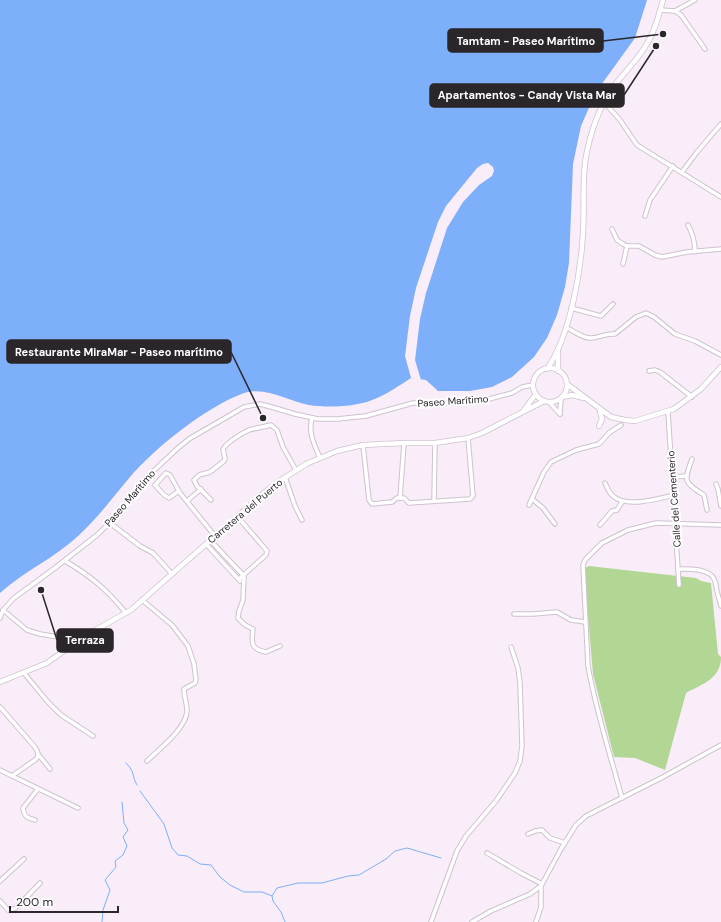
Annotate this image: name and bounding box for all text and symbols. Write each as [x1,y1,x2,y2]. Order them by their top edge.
callout: Tamtam - Paseo Marítimo [448,29,603,52]
text: Tamtam - Paseo Marítimo [457,34,596,48]
callout: Apartamentos - Candy Vista Mar [430,84,624,107]
text: Apartamentos - Candy Vista Mar [438,88,617,102]
callout: Restaurante MiraMar - Paseo marítimo [7,340,231,363]
text: Restaurante MiraMar - Paseo marítimo [15,345,223,359]
street label: Paseo Marítimo [417,392,489,410]
street label: Calle del Cementerio [664,450,684,548]
street label: Paseo Marítimo [102,467,158,529]
street label: Carretera del Puerto [205,476,285,546]
callout: Terraza [57,629,113,652]
text: Terraza [65,633,105,647]
scale bar [10,888,118,914]
text: 200 m [16,894,53,910]

